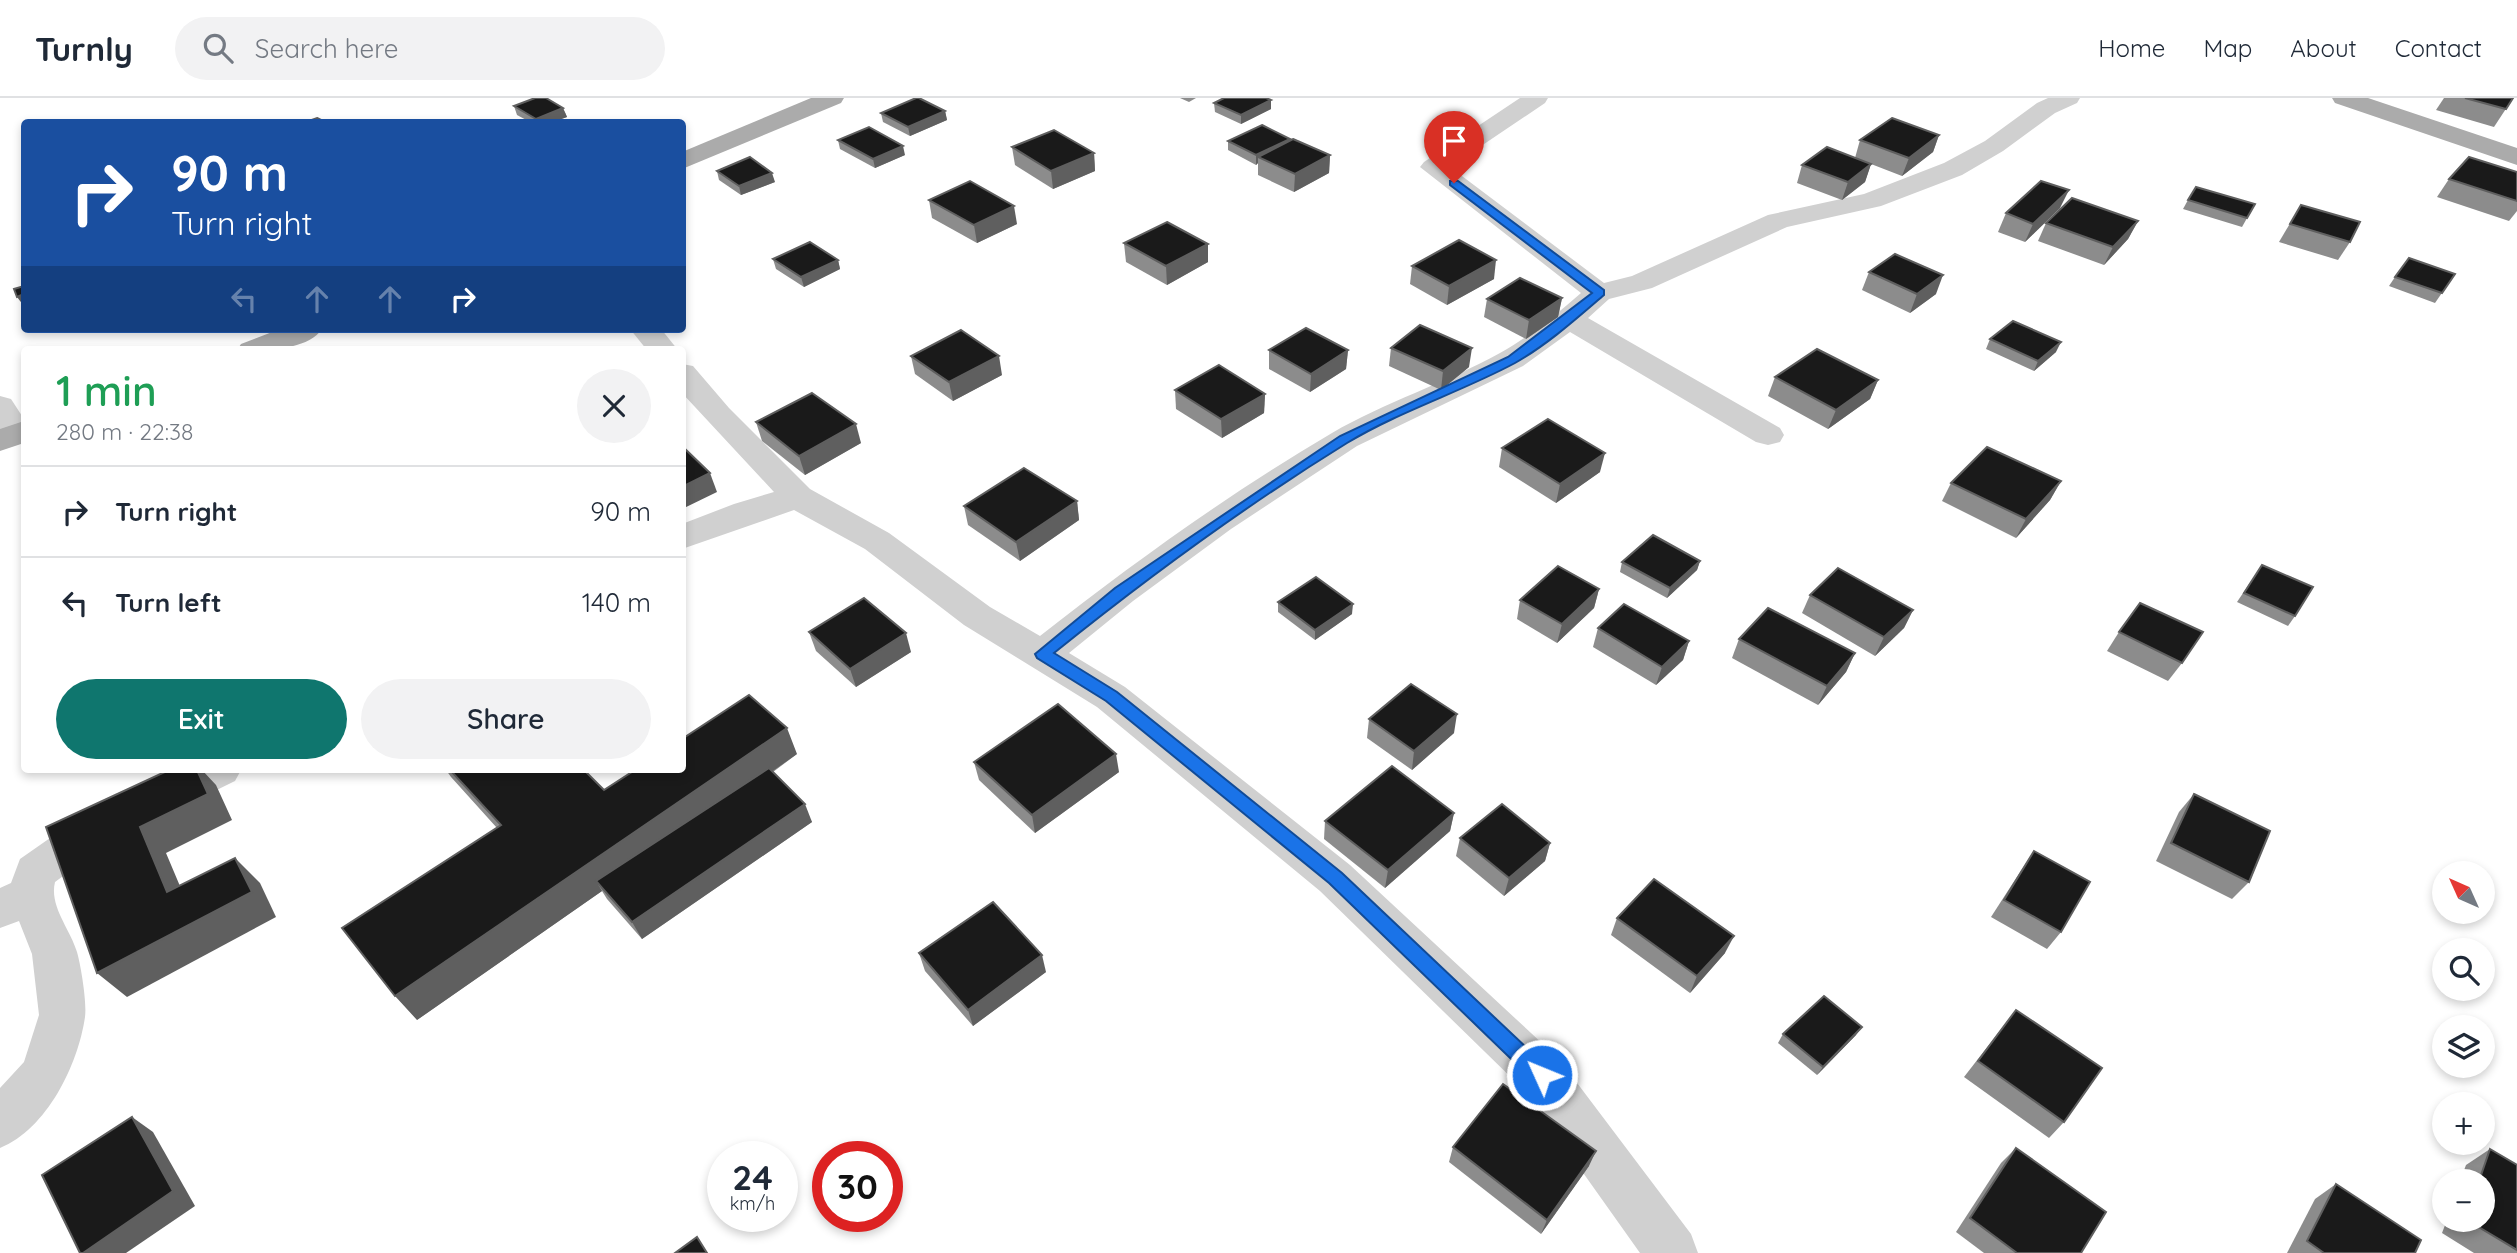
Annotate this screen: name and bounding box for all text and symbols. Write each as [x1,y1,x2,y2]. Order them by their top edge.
search box [175,17,665,80]
text: Turnly [35,28,133,69]
icon: search [199,29,237,67]
text: Search here [255,32,398,65]
text: Home [2098,33,2165,63]
text: Map [2203,33,2252,63]
text: About [2290,33,2357,63]
text: Contact [2395,33,2482,63]
pin [1424,111,1484,183]
icon: arrive [1435,122,1473,160]
text: 90 m [171,142,288,203]
icon: right [56,147,147,238]
text: Turn right [171,203,312,243]
icon: left [225,280,263,318]
icon: ahead [298,280,336,318]
icon: ahead [371,280,409,318]
icon: right [444,280,482,318]
text: 1 min [56,364,157,417]
button: close [577,369,651,443]
text: 280 m · 22:38 [56,417,193,446]
icon: right [56,493,94,531]
text: Turn right [115,495,237,528]
text: 90 m [590,495,651,528]
icon: left [56,584,94,622]
text: Turn left [115,586,222,619]
text: 140 m [582,586,651,619]
button: Exit [56,679,347,759]
button: Share [361,679,651,759]
north arrow [2432,861,2496,924]
map controls [2432,861,2495,1232]
button: search [2432,938,2495,1001]
button: layers [2432,1015,2495,1078]
position arrow [1505,1038,1579,1112]
button: + [2432,1092,2495,1155]
speed limit sign: 30 [812,1141,903,1232]
text: 24 [732,1155,773,1199]
button: − [2432,1169,2495,1232]
text: km/h [730,1192,775,1215]

